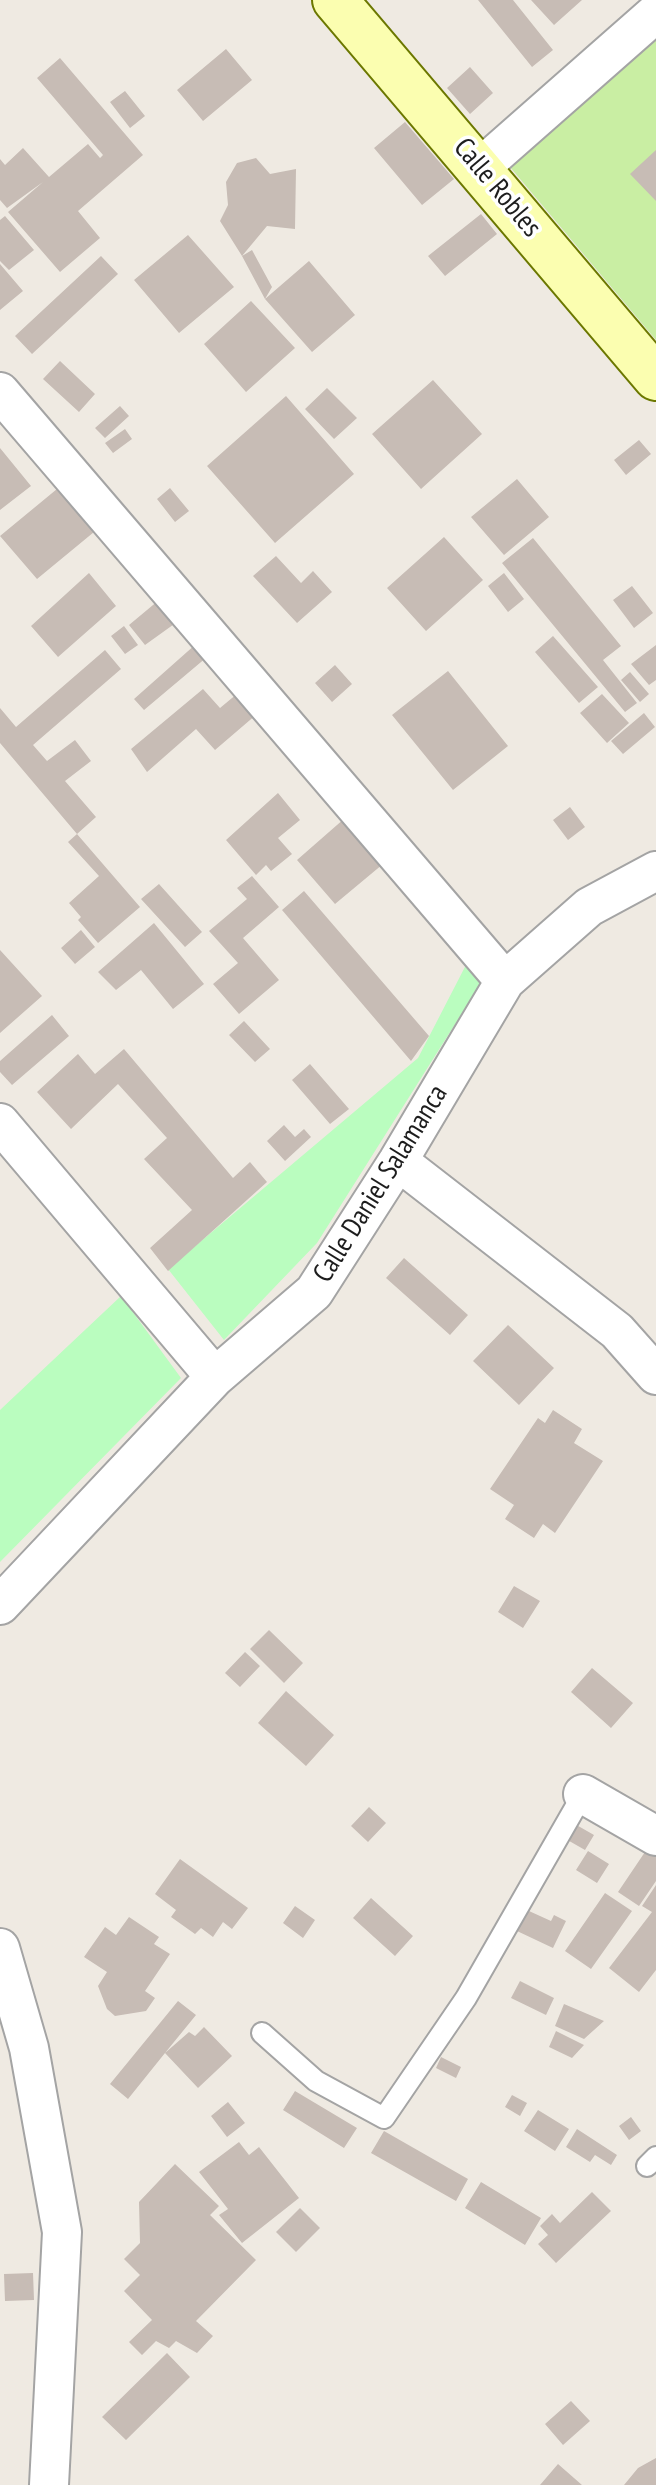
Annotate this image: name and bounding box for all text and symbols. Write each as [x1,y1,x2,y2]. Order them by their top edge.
street label: Calle Robles [446,132,548,244]
street label: Calle Daniel Salamanca [307,1079,455,1289]

